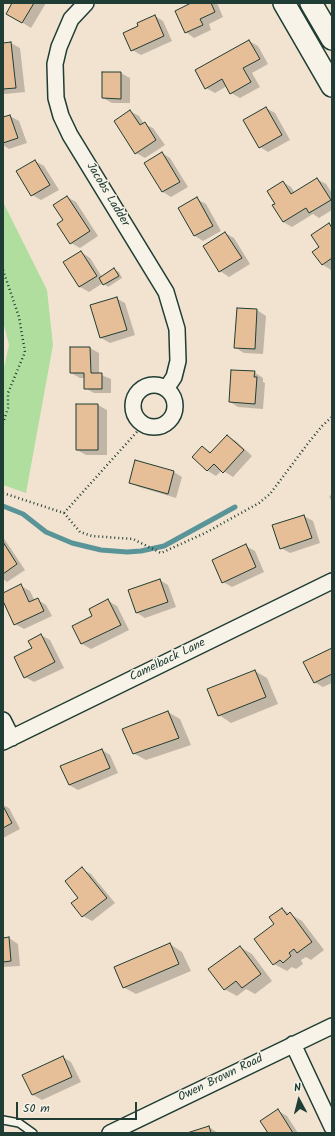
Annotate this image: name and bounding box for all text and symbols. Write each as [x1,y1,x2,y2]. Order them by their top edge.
street label: Jacobs Ladder [82,161,132,229]
street label: Camelback Lane [128,636,208,686]
street label: Owen Brown Road [176,1052,266,1106]
text: N [293,1079,302,1097]
north arrow [279,1080,319,1120]
scale bar [18,1094,139,1120]
text: 50 m [23,1099,50,1118]

